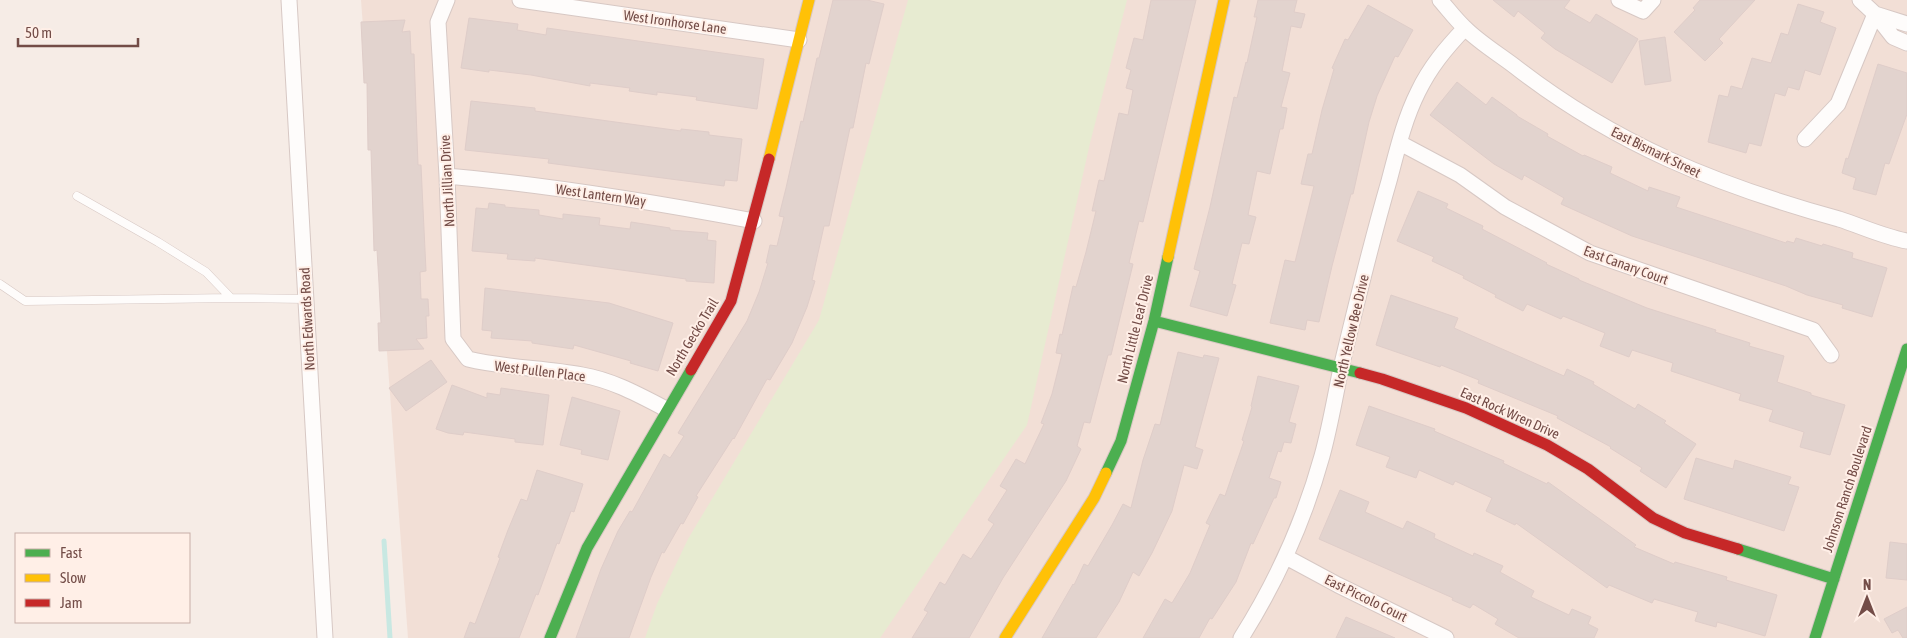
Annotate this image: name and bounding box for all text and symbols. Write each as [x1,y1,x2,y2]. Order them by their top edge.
street label: West Ironhorse Lane [622,7,728,37]
scale bar [18,15,138,47]
text: 50 m [25,24,52,41]
street label: East Bismark Street [1609,123,1703,181]
street label: North Jillian Drive [437,134,457,228]
street label: West Lantern Way [555,181,647,209]
street label: East Canary Court [1581,242,1671,288]
street label: North Edwards Road [296,267,318,371]
street label: North Little Leaf Drive [1114,273,1156,385]
street label: North Yellow Bee Drive [1330,273,1372,389]
street label: North Gecko Trail [663,295,722,379]
street label: West Pullen Place [494,357,586,385]
street label: East Rock Wren Drive [1458,384,1562,442]
street label: Johnson Ranch Boulevard [1819,424,1875,554]
legend [15,533,190,623]
text: Fast [60,544,82,561]
text: Slow [60,569,86,586]
street label: East Piccolo Court [1322,571,1410,625]
north arrow [1842,573,1892,623]
text: N [1863,577,1871,593]
text: Jam [60,594,83,611]

